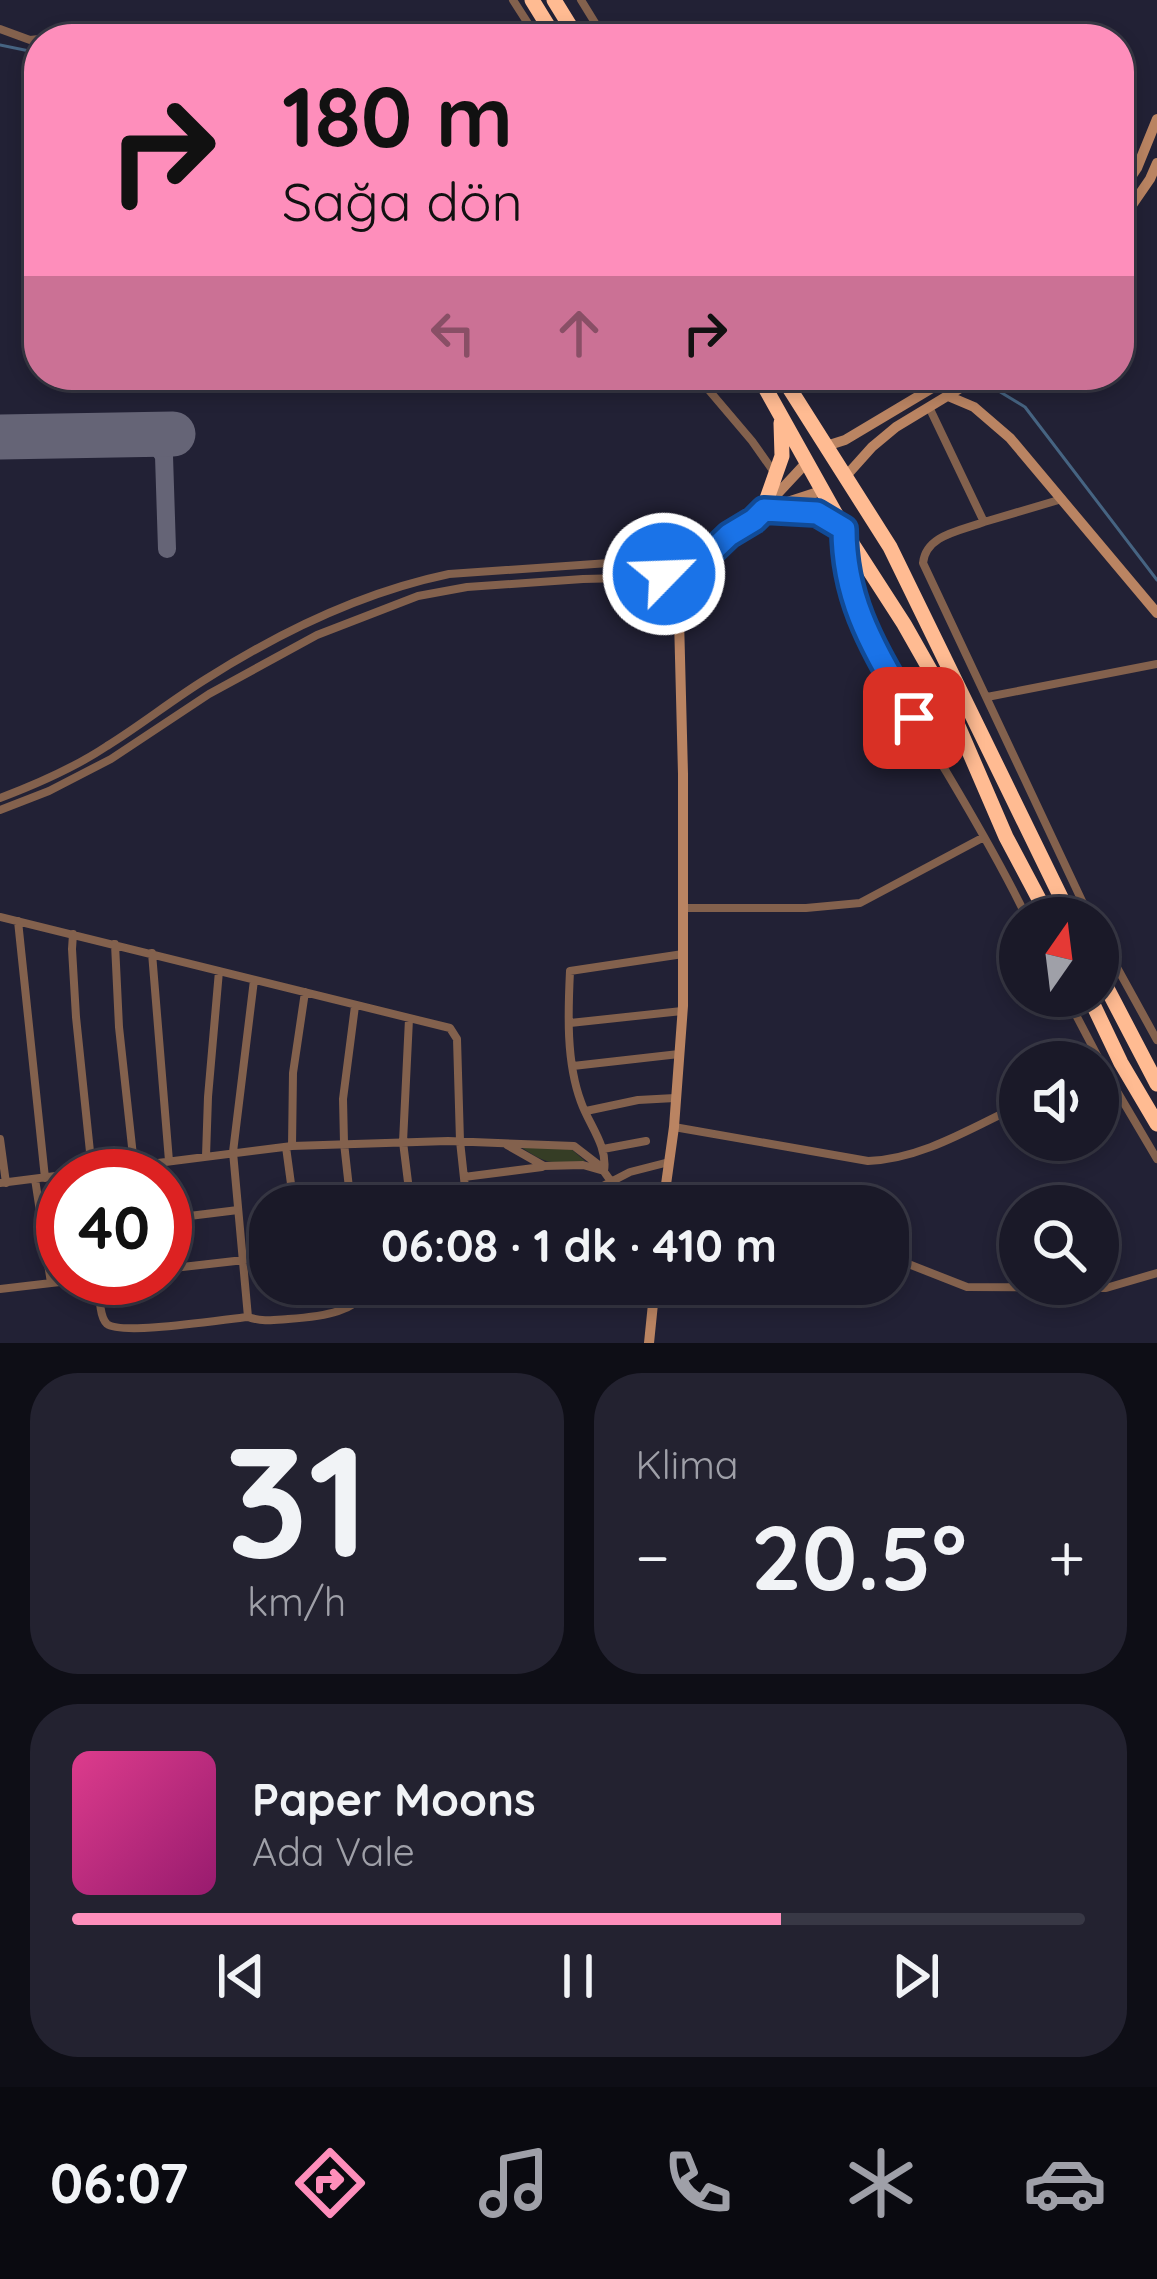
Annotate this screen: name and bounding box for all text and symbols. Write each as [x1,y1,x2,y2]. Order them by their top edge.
text: 180 m [282,63,513,168]
icon: right [84,72,240,228]
text: Sağa dön [282,167,523,235]
icon: left [420,300,486,366]
icon: ahead [546,300,612,366]
icon: right [672,300,738,366]
position arrow [601,511,727,637]
pin [863,667,965,769]
icon: arrive [881,685,947,751]
north arrow [999,897,1119,1017]
map controls [999,897,1119,1305]
button: sound [999,1041,1119,1161]
speed limit sign: 40 [36,1149,192,1305]
button: search [999,1185,1119,1305]
text: 06:08 · 1 dk · 410 m [381,1217,777,1273]
text: 31 [225,1401,369,1596]
text: Klima [636,1440,738,1489]
text: 20.5° [751,1500,967,1613]
text: − [636,1515,670,1598]
text: + [1048,1515,1085,1598]
text: km/h [247,1577,346,1626]
text: Paper Moons [252,1771,536,1827]
text: Ada Vale [252,1827,415,1876]
icon: previous [208,1943,274,2009]
icon: pause [545,1943,611,2009]
icon: next [883,1943,949,2009]
icon: directions [288,2141,372,2225]
icon: music [472,2141,556,2225]
icon: phone [656,2141,740,2225]
icon: climate [839,2141,923,2225]
icon: car [1023,2141,1107,2225]
text: 06:07 [50,2149,188,2217]

